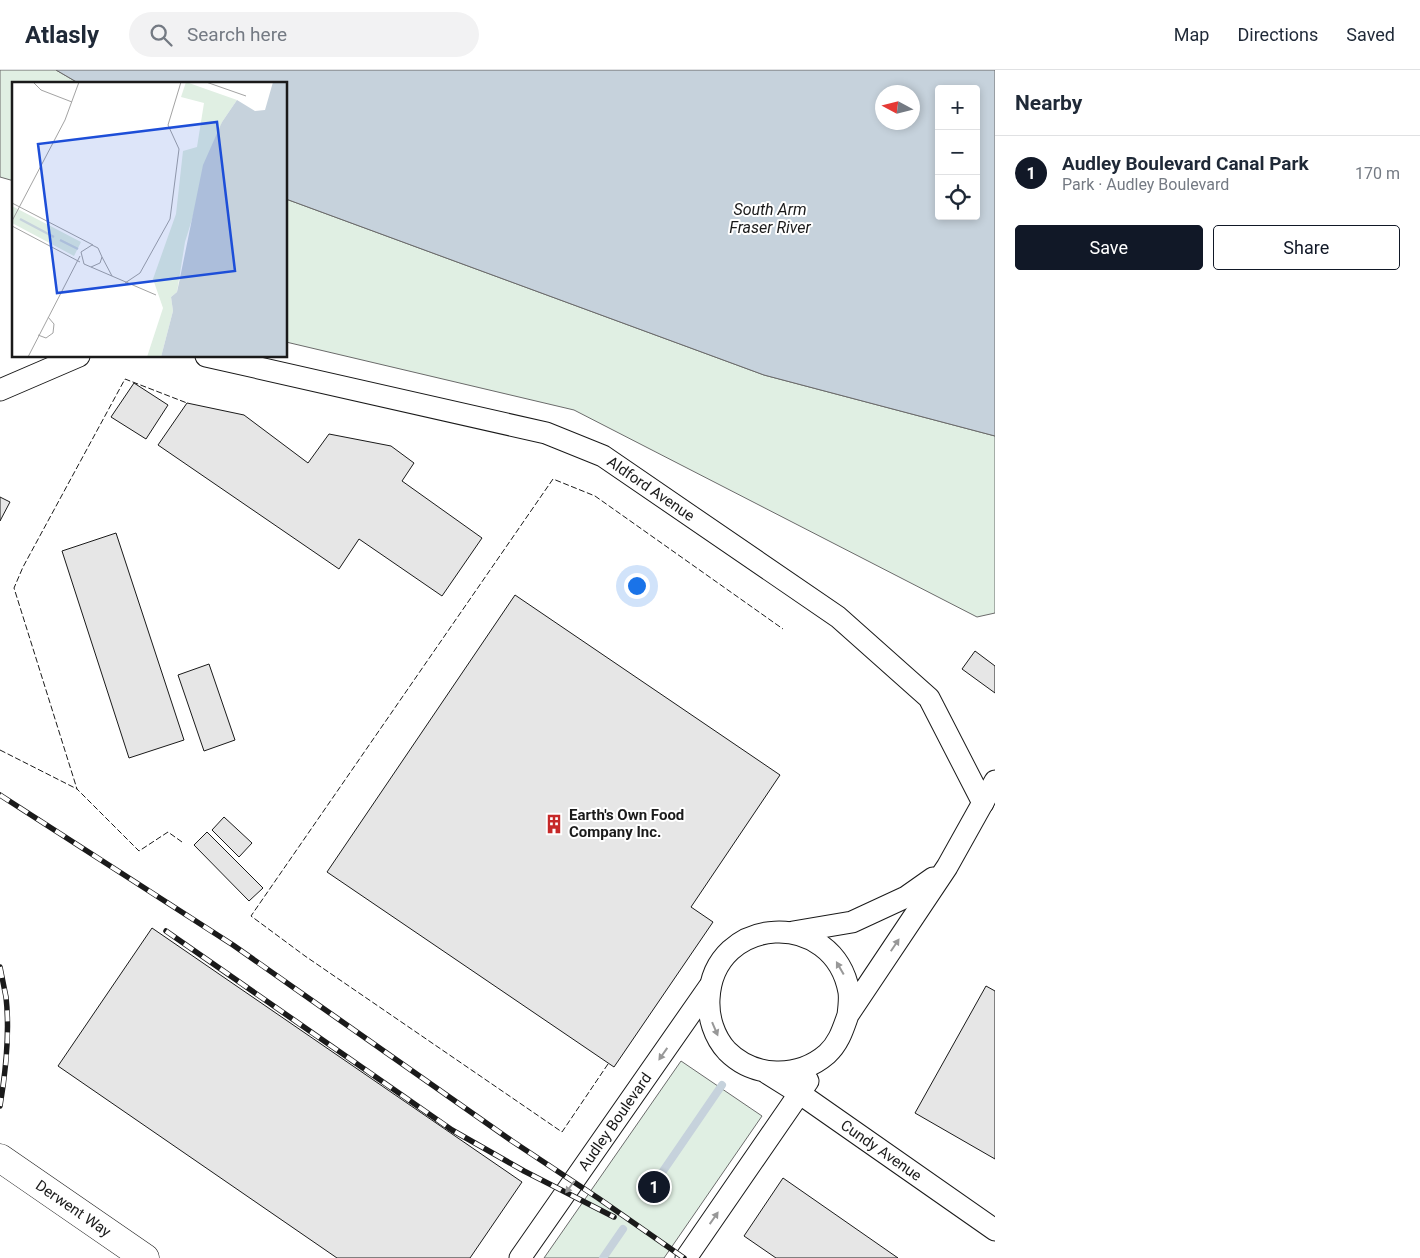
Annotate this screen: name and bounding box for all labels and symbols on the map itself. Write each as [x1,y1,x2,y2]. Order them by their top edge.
inset map [12,82,288,358]
north arrow [875,85,920,130]
water label: South Arm Fraser River [729,200,811,237]
street label: Aldford Avenue [604,452,698,525]
your location [624,573,650,599]
place label: Earth's Own Food Company Inc. [569,806,684,841]
building icon: Earth's Own Food Company Inc. [543,813,565,835]
one-way arrow [890,938,900,952]
one-way arrow [835,961,844,974]
one-way arrow [711,1022,719,1036]
one-way arrow [658,1047,668,1061]
street label: Audley Boulevard [575,1069,655,1174]
street label: Cundy Avenue [837,1116,925,1185]
pin: 1 [638,1168,670,1206]
street label: Derwent Way [32,1176,114,1241]
one-way arrow [564,1180,575,1193]
one-way arrow [709,1211,719,1225]

